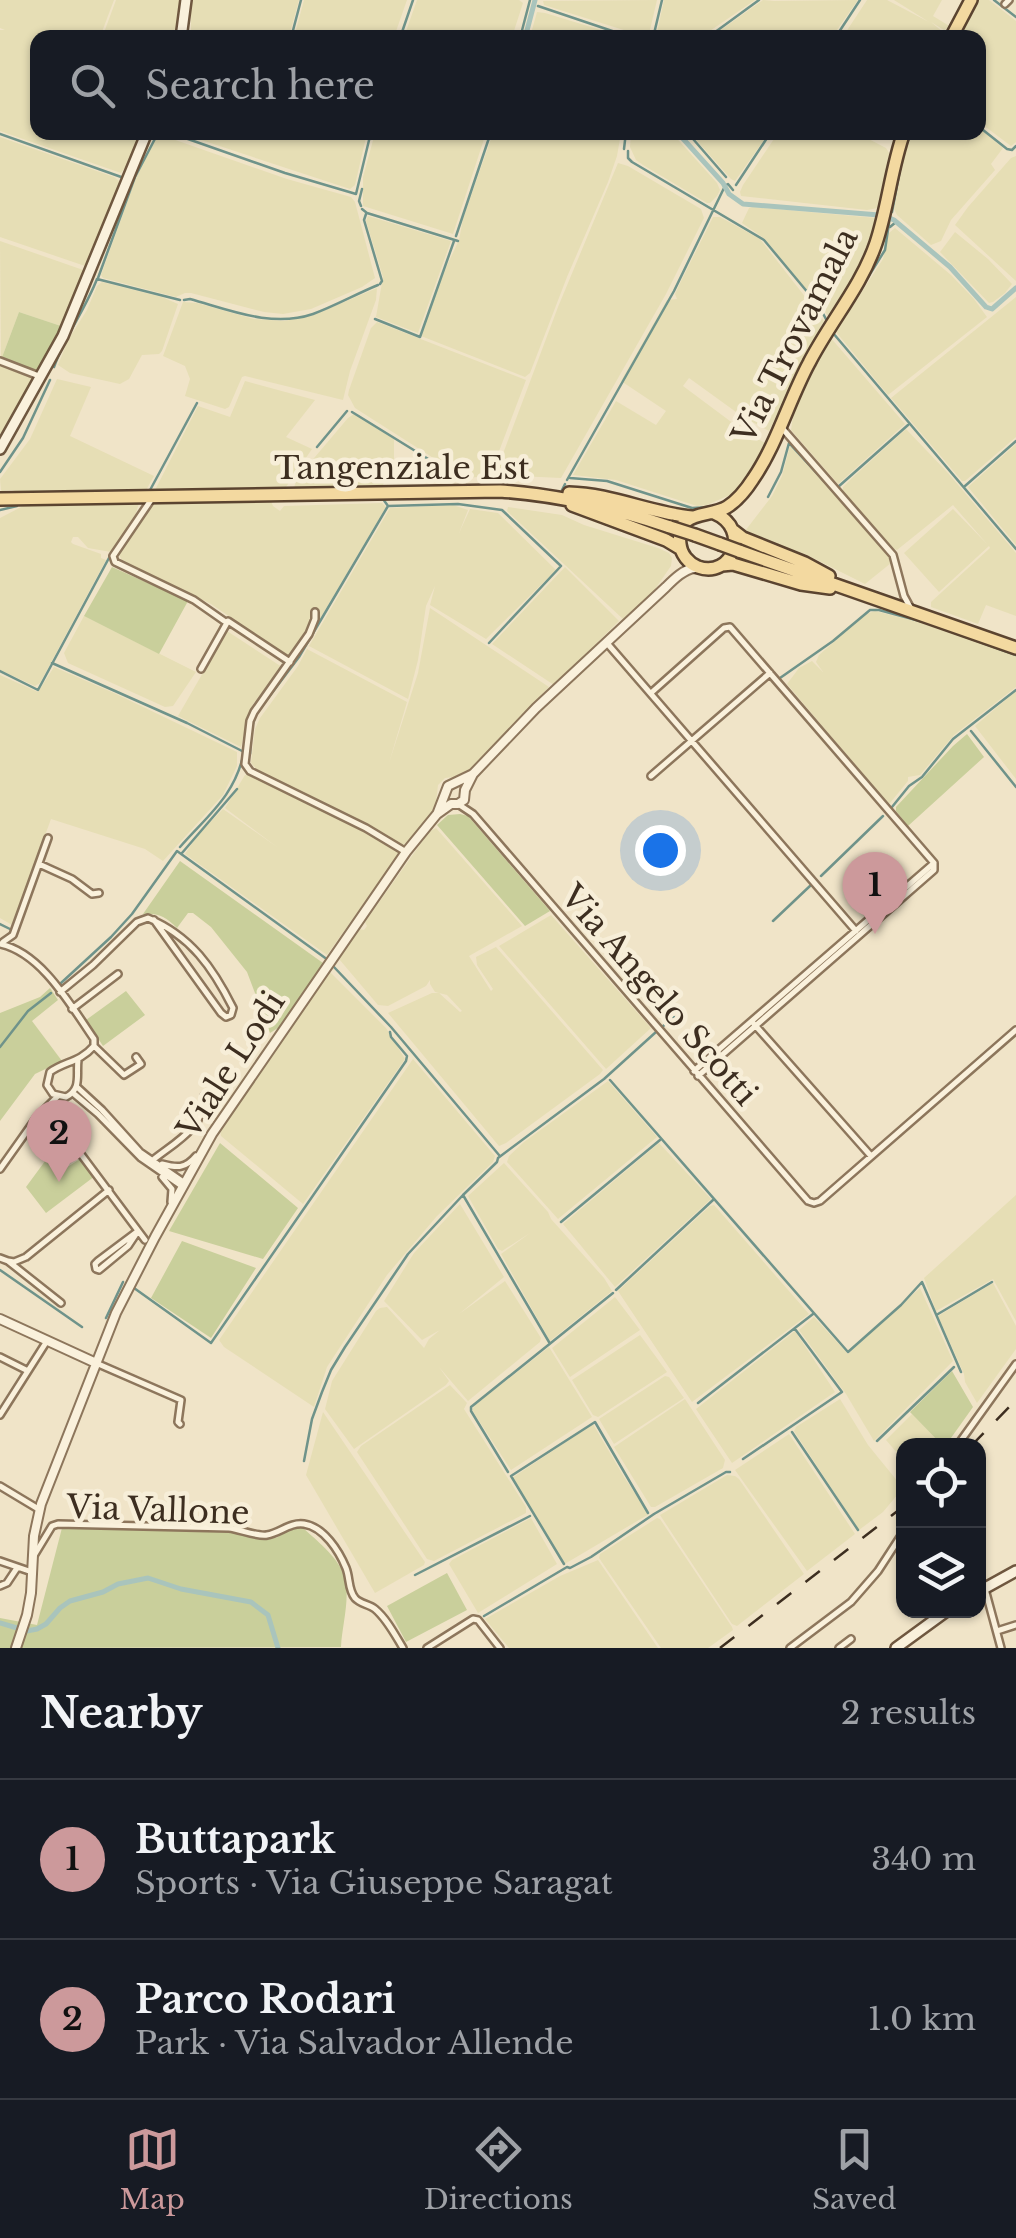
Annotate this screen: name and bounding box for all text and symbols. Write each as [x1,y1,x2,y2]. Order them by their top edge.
search box [30,30,986,140]
icon: search [65,58,120,113]
text: Search here [145,62,375,109]
street label: Via Trovamala [723,221,867,452]
street label: Tangenziale Est [274,448,530,488]
your location [635,825,686,876]
pin: 1 [842,852,908,934]
street label: Via Angelo Scotti [552,876,766,1114]
street label: Viale Lodi [168,984,294,1147]
pin: 2 [27,1100,92,1182]
map controls [896,1438,986,1618]
button: locate [896,1438,986,1528]
street label: Via Vallone [65,1487,250,1533]
button: layers [896,1528,986,1618]
text: Nearby [40,1687,203,1739]
text: 2 results [841,1693,976,1733]
text: Buttapark [135,1816,335,1863]
text: 1 [66,1839,79,1879]
text: 340 m [871,1839,976,1879]
text: Sports · Via Giuseppe Saragat [135,1863,613,1903]
text: Parco Rodari [135,1976,396,2023]
text: 2 [62,1999,83,2039]
text: 1.0 km [868,1999,976,2039]
text: Park · Via Salvador Allende [135,2023,574,2063]
tab: Map [120,2122,185,2217]
tab: Directions [424,2122,573,2217]
tab: Saved [812,2122,896,2217]

